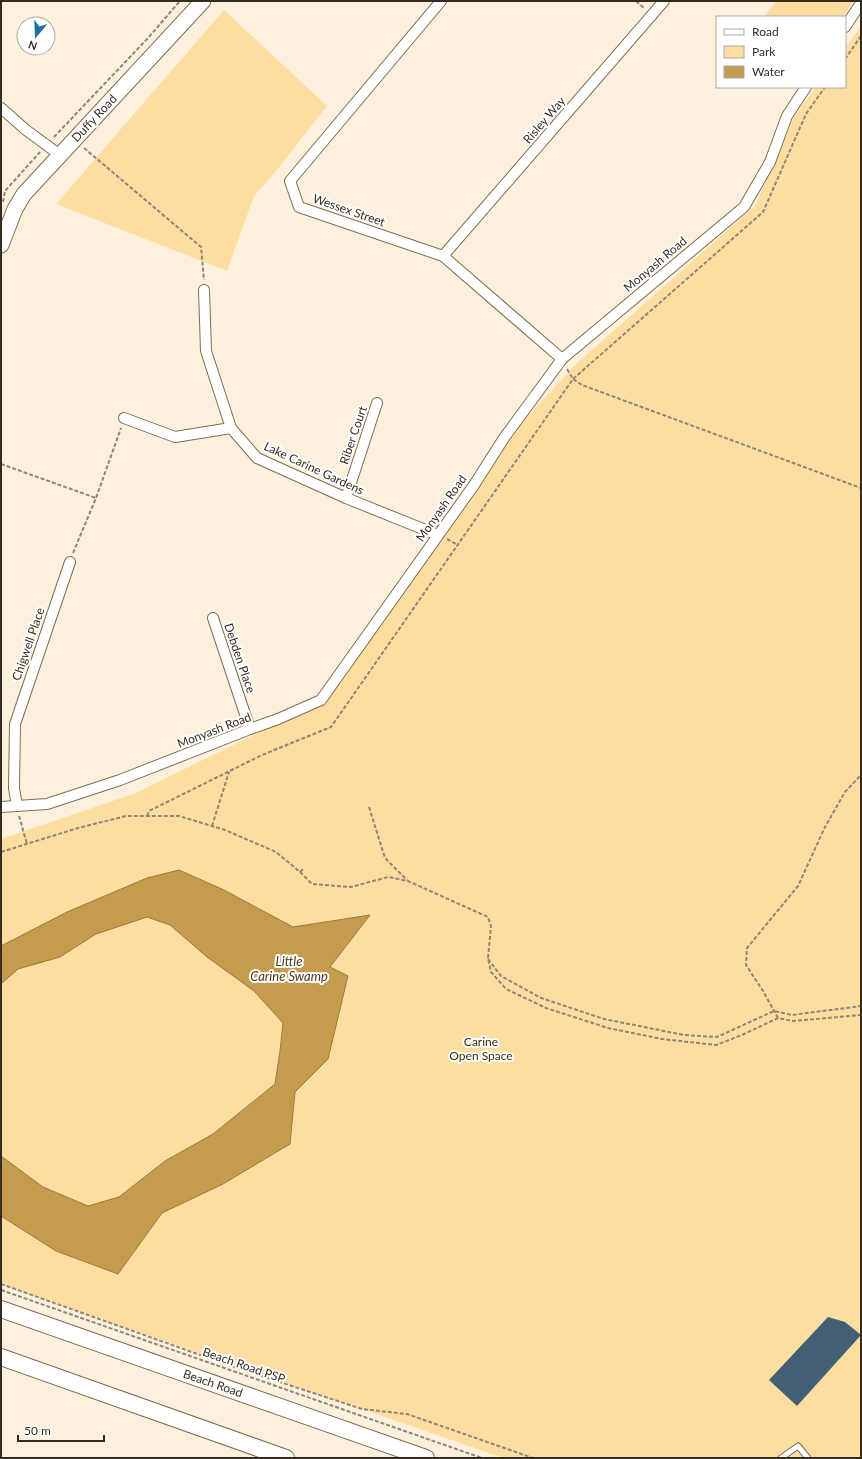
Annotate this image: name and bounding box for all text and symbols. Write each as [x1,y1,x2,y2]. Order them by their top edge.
north arrow [16,16,56,56]
legend [716,16,846,88]
text: Road [752,24,779,39]
text: N [26,38,39,53]
text: Park [752,44,776,59]
text: Water [752,64,785,79]
street label: Duffy Road [68,91,120,145]
street label: Risley Way [520,93,569,146]
street label: Wessex Street [311,191,388,230]
street label: Monyash Road [620,233,690,295]
street label: Riber Court [336,403,370,466]
street label: Lake Carine Gardens [262,438,366,498]
street label: Monyash Road [413,472,469,544]
street label: Chigwell Place [9,606,47,682]
street label: Debden Place [221,621,259,695]
street label: Monyash Road [175,709,253,751]
water label: Little Carine Swamp [250,953,328,984]
park label: Carine Open Space [449,1034,513,1063]
street label: Beach Road PSP [201,1344,287,1386]
street label: Beach Road [181,1366,245,1400]
scale bar [18,1417,104,1443]
text: 50 m [24,1423,51,1438]

